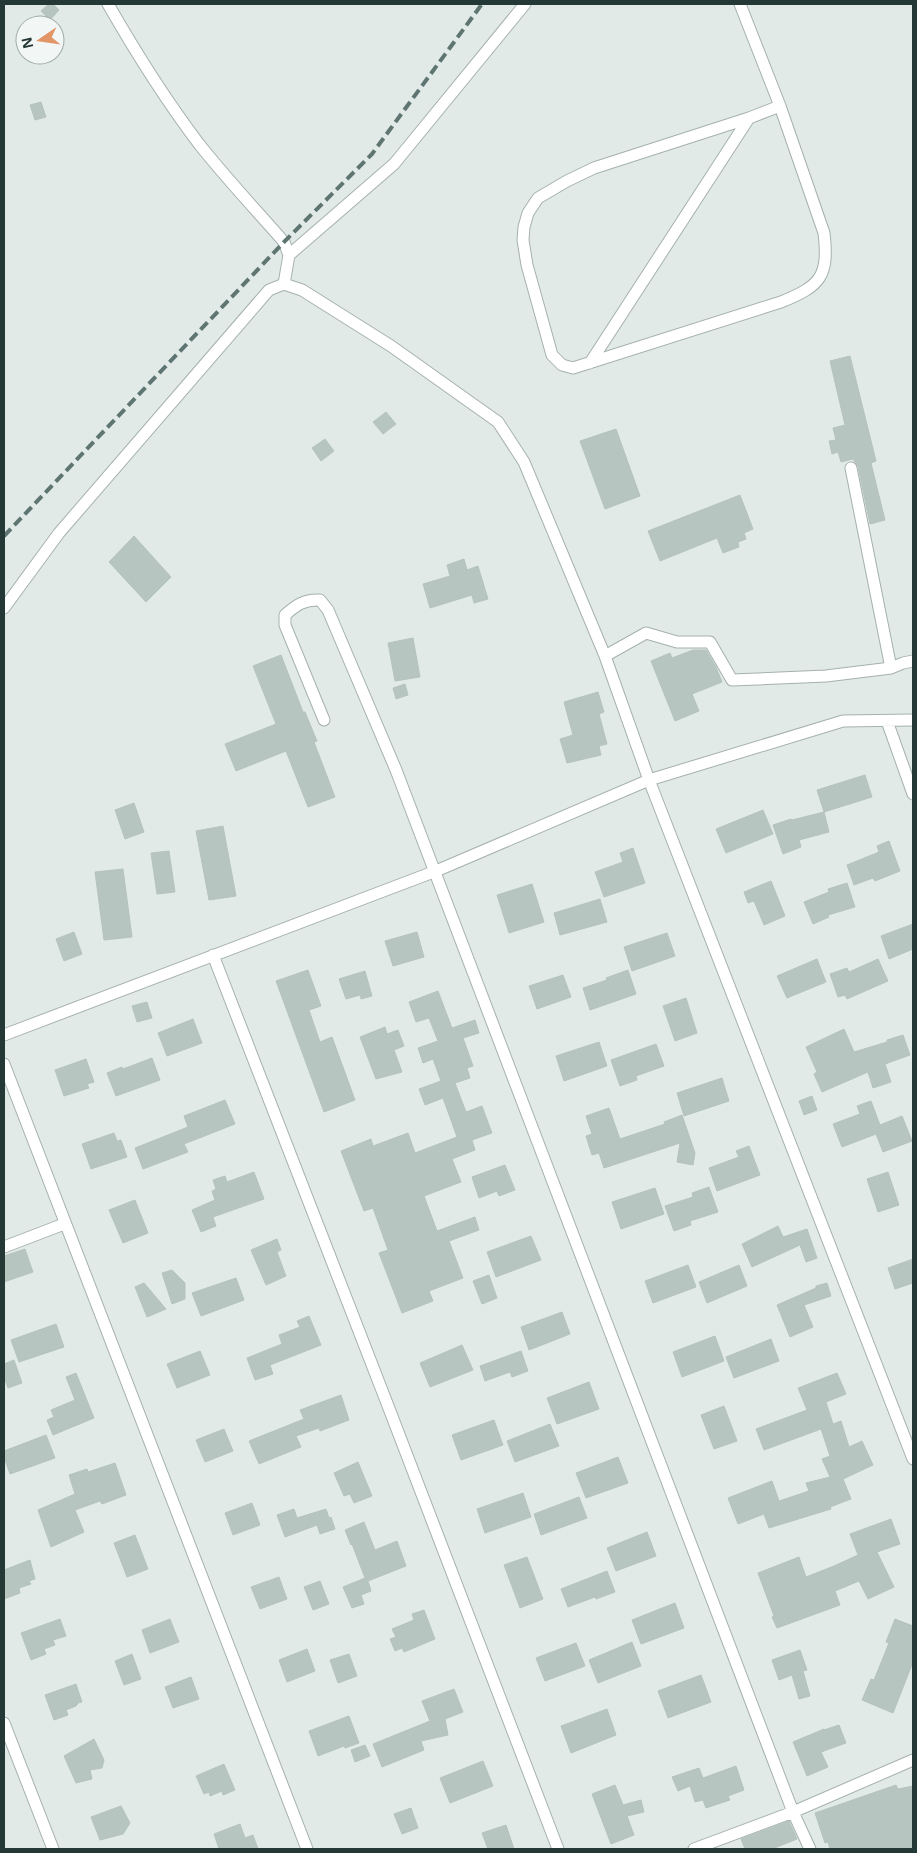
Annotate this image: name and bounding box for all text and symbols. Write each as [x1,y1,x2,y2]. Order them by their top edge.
north arrow [15,15,65,65]
text: N [16,35,37,51]

